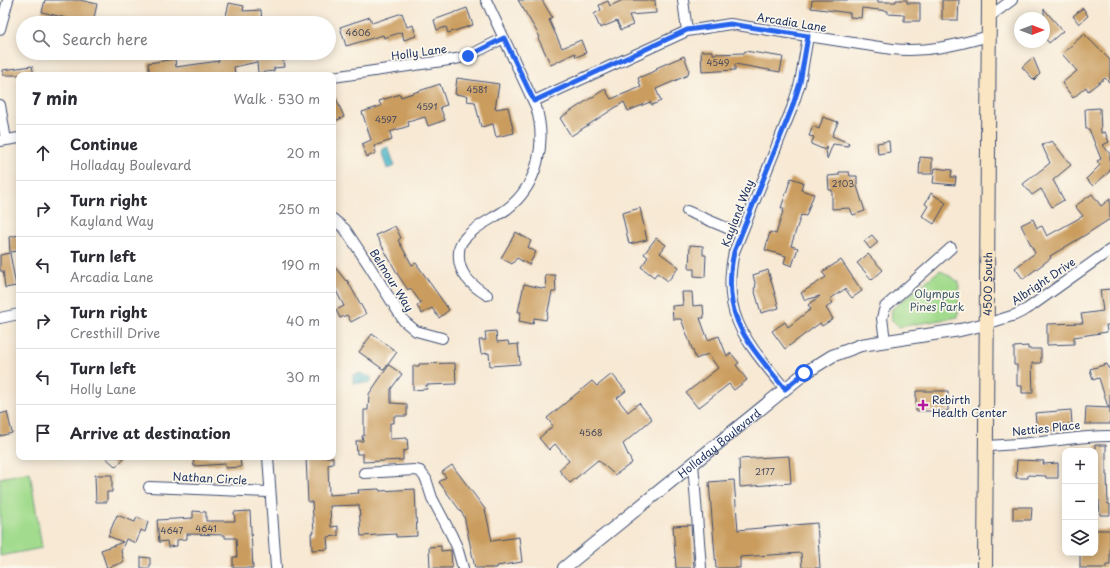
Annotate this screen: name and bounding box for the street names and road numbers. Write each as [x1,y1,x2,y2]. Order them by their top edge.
street label: Arcadia Lane [756,8,828,36]
street label: Holly Lane [390,40,448,64]
street label: Kayland Way [716,177,758,249]
street label: Belmour Way [366,245,418,315]
street label: 4500 South [978,252,996,316]
street label: Albright Drive [1007,253,1079,309]
street label: Holladay Boulevard [673,404,764,482]
street label: Netties Place [1011,416,1081,440]
street label: Nathan Circle [172,468,248,488]

